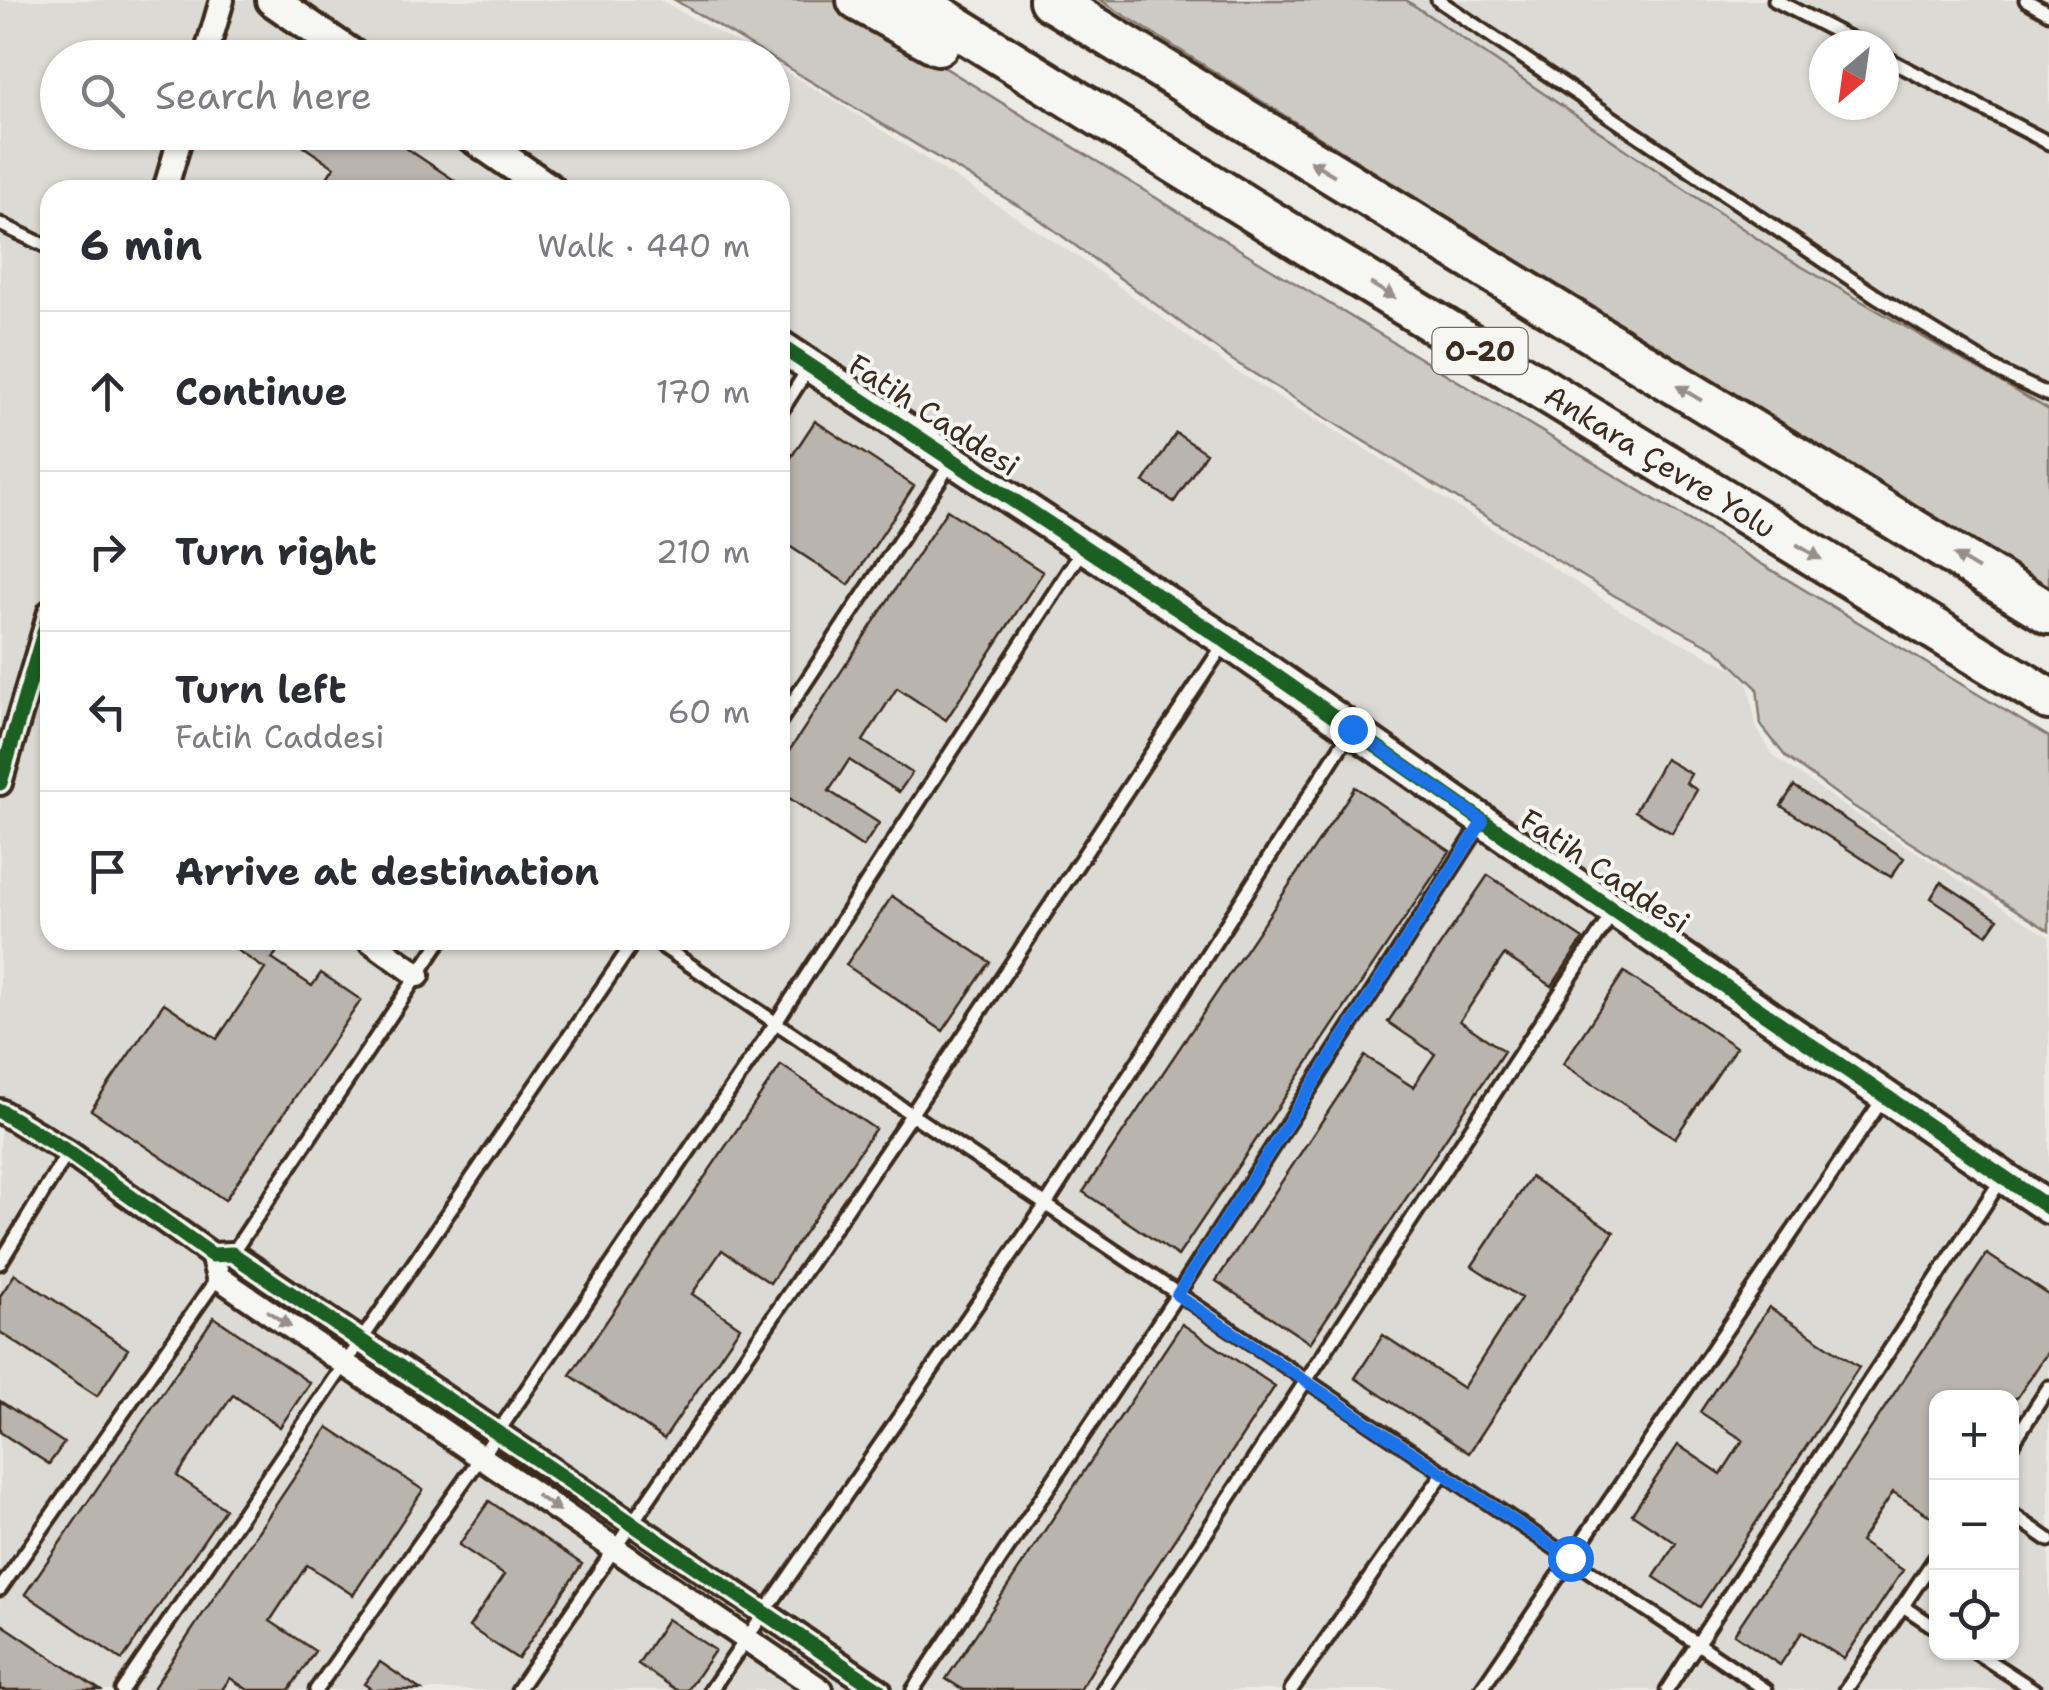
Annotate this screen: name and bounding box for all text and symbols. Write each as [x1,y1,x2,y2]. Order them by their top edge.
north arrow [1809,30,1899,120]
search box [40,40,790,150]
icon: search [75,68,130,123]
text: Search here [155,70,372,121]
one-way arrow [1308,160,1336,177]
text: 6 min [80,217,202,273]
text: Walk · 440 m [537,224,750,267]
one-way arrow [1369,282,1397,300]
road number: O-20 [1432,328,1528,374]
street label: Fatih Caddesi [840,344,1028,486]
icon: ahead [80,364,135,419]
text: Continue [175,366,347,417]
text: 170 m [656,370,750,413]
street label: Ankara Çevre Yolu [1537,374,1784,548]
one-way arrow [1675,384,1702,402]
icon: right [80,524,135,579]
text: Turn right [175,526,377,577]
text: 210 m [656,530,750,573]
one-way arrow [1795,543,1823,560]
one-way arrow [1952,554,1980,571]
text: Turn left [175,664,347,715]
icon: left [80,684,135,739]
text: 60 m [668,690,750,733]
route end [1330,707,1376,753]
text: Fatih Caddesi [175,715,385,758]
street label: Fatih Caddesi [1512,799,1698,943]
icon: arrive [80,844,135,899]
text: Arrive at destination [175,846,599,897]
one-way arrow [266,1309,293,1328]
map controls [1929,1390,2019,1660]
button: + [1929,1390,2019,1480]
button: − [1929,1480,2019,1570]
one-way arrow [534,1493,561,1511]
route start [1548,1536,1594,1582]
button: locate [1929,1570,2019,1660]

